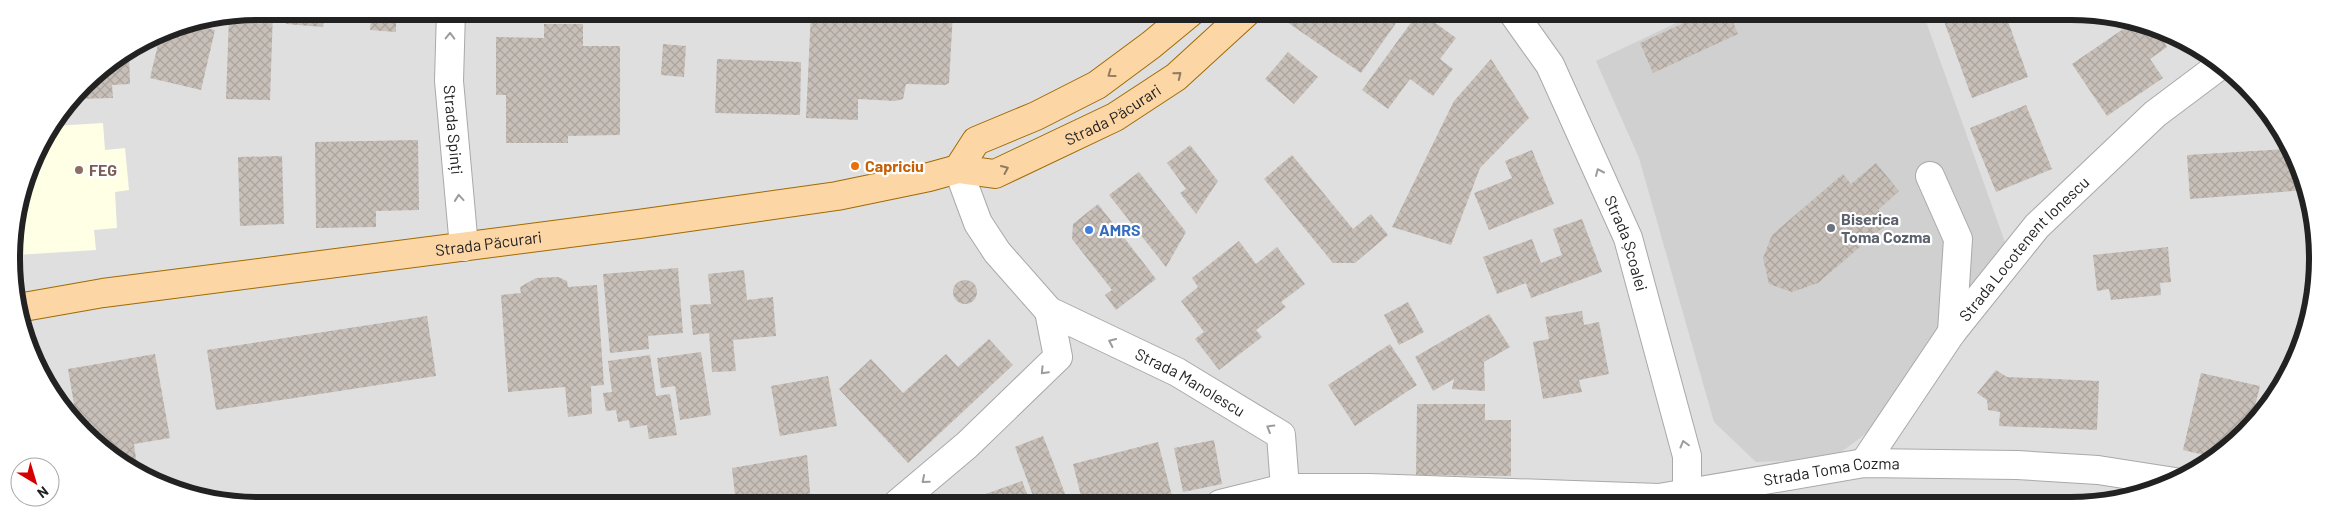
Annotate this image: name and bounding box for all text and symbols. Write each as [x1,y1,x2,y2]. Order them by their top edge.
one-way arrow [445,32,455,40]
one-way arrow [1107,68,1117,77]
one-way arrow [1172,72,1181,80]
street label: Strada Păcurari [1061,80,1164,149]
street label: Strada Spinți [440,84,467,175]
place label: Capriciu [865,156,924,175]
place label: FEG [89,160,117,179]
marker: Capriciu [849,160,861,172]
marker: FEG [73,164,85,176]
one-way arrow [1000,165,1009,176]
one-way arrow [1595,168,1606,177]
street label: Strada Locotenent Ionescu [1955,172,2092,325]
street label: Strada Școalei [1601,192,1652,293]
one-way arrow [453,194,464,202]
place label: Biserica Toma Cozma [1841,209,1931,246]
place label: AMRS [1099,220,1141,239]
marker: Biserica Toma Cozma [1825,222,1837,234]
marker: AMRS [1083,224,1095,236]
street label: Strada Păcurari [434,227,543,259]
one-way arrow [1108,338,1117,348]
street label: Strada Manolescu [1132,344,1249,420]
one-way arrow [1041,365,1050,374]
one-way arrow [1266,425,1275,435]
one-way arrow [1679,440,1689,448]
street label: Strada Toma Cozma [1762,453,1900,489]
north arrow [10,457,60,507]
one-way arrow [921,475,930,484]
text: N [34,483,52,502]

